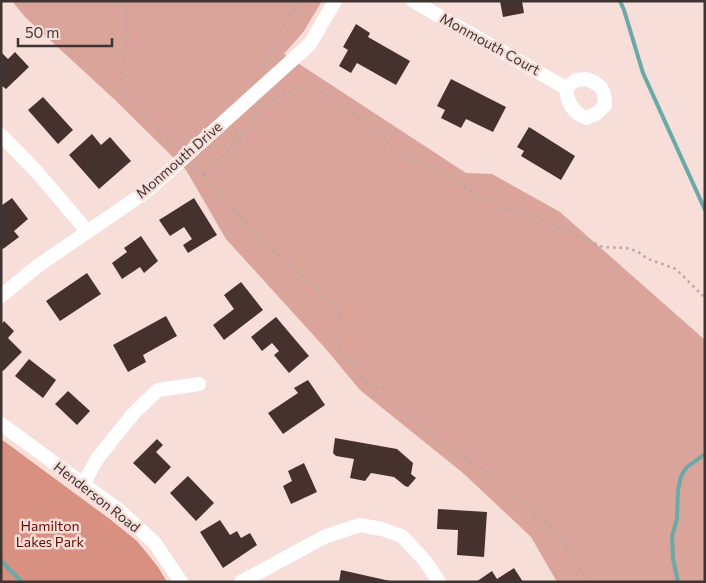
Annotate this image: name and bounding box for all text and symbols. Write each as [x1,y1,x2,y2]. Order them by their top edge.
street label: Monmouth Court [437,9,543,78]
scale bar [18,15,111,47]
text: 50 m [25,23,59,41]
street label: Monmouth Drive [132,118,225,202]
street label: Henderson Road [51,458,144,536]
park label: Hamilton Lakes Park [16,517,85,550]

